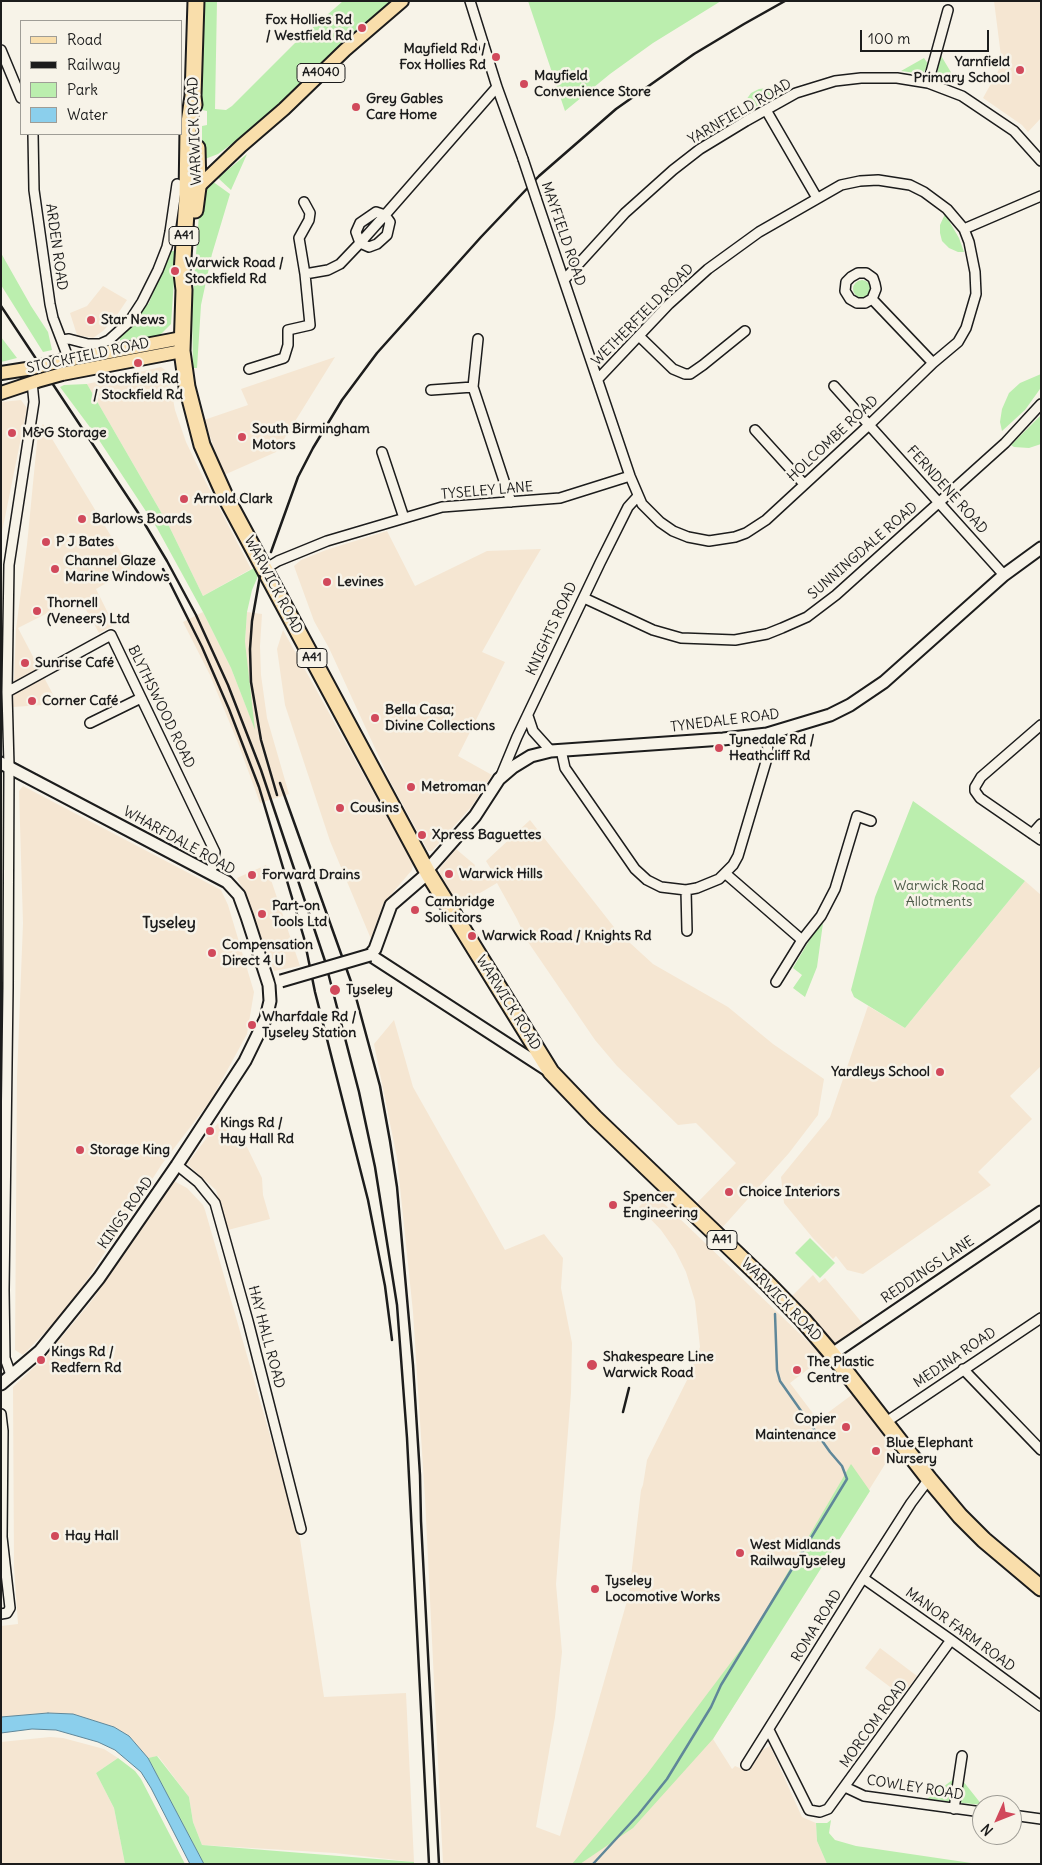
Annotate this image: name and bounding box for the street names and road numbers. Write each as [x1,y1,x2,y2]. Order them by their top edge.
road number: A4040 [297,64,345,82]
street label: WARWICK ROAD [185,76,205,186]
street label: YARNFIELD ROAD [685,76,795,148]
street label: MAYFIELD ROAD [537,180,589,288]
street label: ARDEN ROAD [42,202,70,292]
road number: A41 [169,227,199,246]
street label: WETHERFIELD ROAD [589,261,697,369]
street label: STOCKFIELD ROAD [25,335,151,377]
street label: HOLCOMBE ROAD [784,392,882,486]
street label: FERNDENE ROAD [903,442,991,538]
street label: TYSELEY LANE [440,479,534,503]
street label: SUNNINGDALE ROAD [805,499,921,603]
street label: WARWICK ROAD [240,533,306,637]
street label: KNIGHTS ROAD [523,580,581,678]
street label: BLYTHSWOOD ROAD [124,643,198,771]
road number: A41 [297,648,327,668]
street label: TYNEDALE ROAD [670,706,780,736]
street label: WHARFDALE ROAD [120,803,238,879]
street label: WARWICK ROAD [472,952,544,1054]
street label: KINGS ROAD [95,1174,157,1252]
road number: A41 [707,1230,737,1250]
street label: REDDINGS LANE [878,1233,978,1307]
street label: WARWICK ROAD [737,1255,825,1345]
street label: HAY HALL ROAD [244,1284,288,1390]
street label: MEDINA ROAD [911,1324,999,1392]
street label: MANOR FARM ROAD [902,1585,1018,1675]
street label: ROMA ROAD [788,1587,846,1665]
street label: MORCOM ROAD [837,1677,911,1771]
street label: COWLEY ROAD [865,1772,965,1804]

